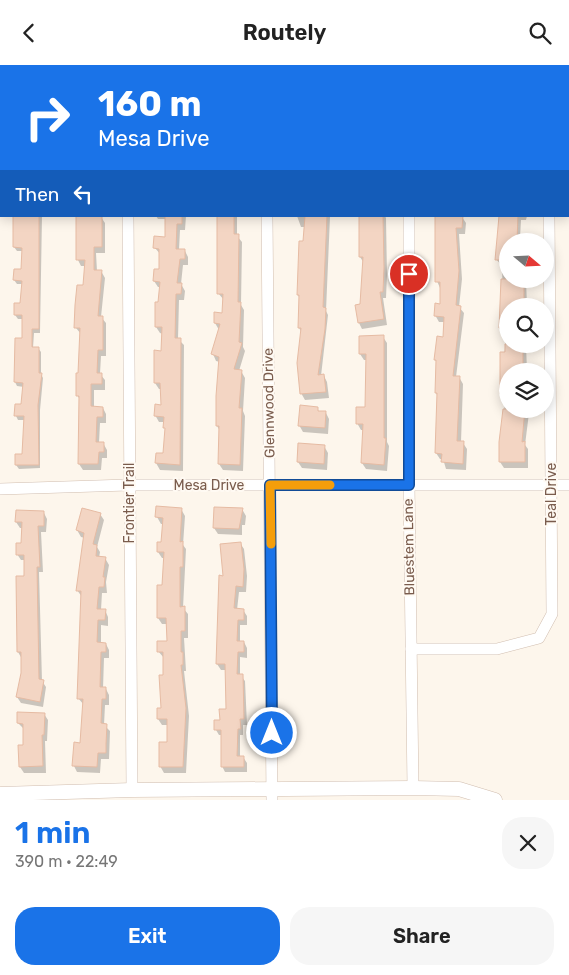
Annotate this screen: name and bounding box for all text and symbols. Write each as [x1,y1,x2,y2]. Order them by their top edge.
icon: back [15,19,43,47]
text: Routely [243,19,326,46]
icon: search [526,19,554,47]
text: 160 m [98,83,202,125]
icon: right [15,85,80,150]
text: Mesa Drive [98,125,209,152]
icon: left [69,180,97,208]
text: Then [15,183,59,206]
north arrow [499,233,554,287]
map controls [499,233,554,418]
pin [388,253,430,295]
icon: arrive [395,260,423,288]
button: search [499,298,554,353]
street label: Glennwood Drive [260,348,278,458]
button: layers [499,363,554,418]
street label: Frontier Trail [121,462,138,544]
street label: Teal Drive [543,462,560,525]
street label: Mesa Drive [174,477,245,494]
street label: Bluestem Lane [400,498,418,596]
position arrow [245,706,297,758]
text: 1 min [15,815,90,851]
button: close [502,817,554,869]
text: 390 m · 22:49 [15,852,118,871]
button: Exit [15,907,280,965]
button: Share [290,907,554,965]

